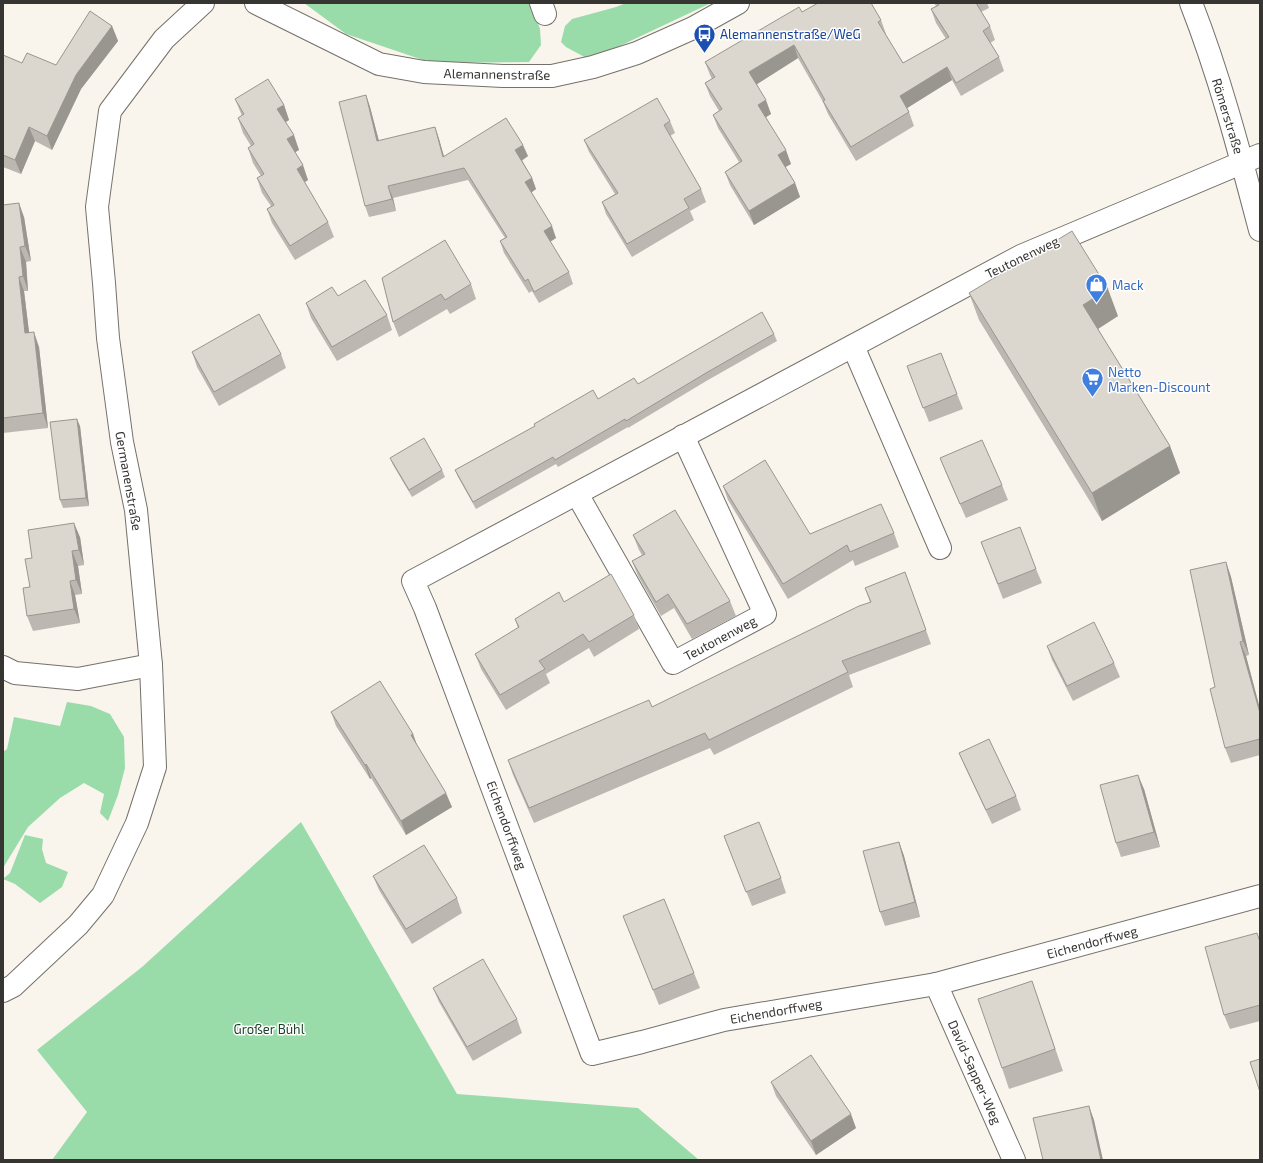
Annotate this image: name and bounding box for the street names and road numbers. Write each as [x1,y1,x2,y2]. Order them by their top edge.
street label: Alemannenstraße [443,65,551,83]
street label: Römerstraße [1209,76,1247,156]
street label: Teutonenweg [983,232,1061,282]
street label: Germanenstraße [112,430,146,532]
street label: Teutonenweg [681,612,759,664]
street label: Eichendorffweg [484,778,530,872]
street label: Eichendorffweg [1045,922,1139,962]
street label: Eichendorffweg [729,995,823,1027]
street label: David-Sapper-Weg [945,1018,1005,1126]

